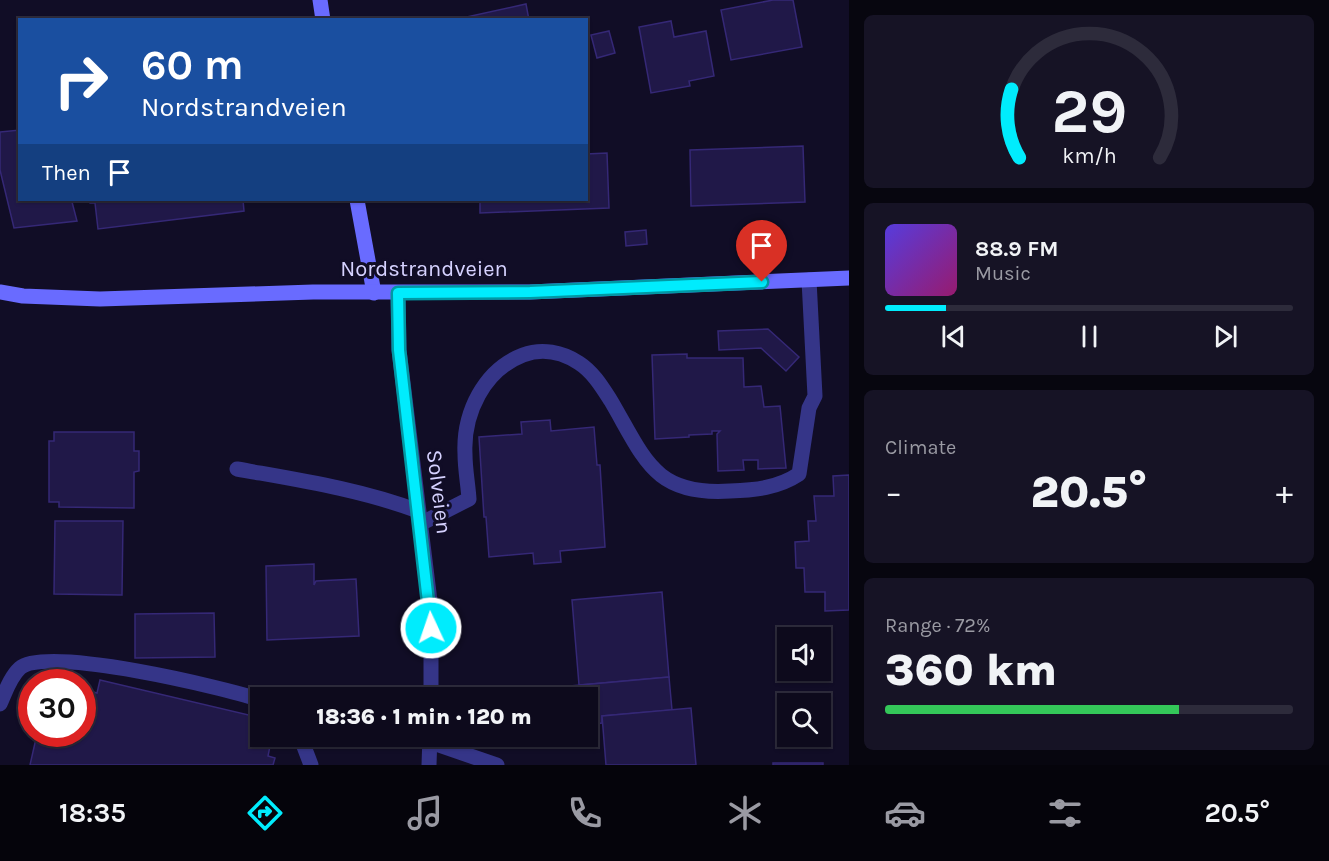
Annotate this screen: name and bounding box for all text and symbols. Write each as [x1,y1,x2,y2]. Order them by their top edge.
text: 60 m [141,40,244,90]
icon: right [42,42,120,120]
text: 29 [1051,75,1127,148]
text: Nordstrandveien [141,91,347,123]
text: km/h [1062,144,1116,169]
icon: arrive [103,156,136,189]
text: Then [42,160,91,186]
pin [736,220,787,282]
icon: arrive [745,229,778,262]
text: 88.9 FM [975,236,1058,262]
street label: Nordstrandveien [340,256,508,282]
text: Music [975,262,1031,285]
icon: previous [937,320,970,353]
icon: pause [1073,320,1106,353]
icon: next [1209,320,1242,353]
text: Climate [885,436,956,459]
street label: Solveien [421,448,457,536]
text: 20.5° [1031,466,1147,518]
text: − [885,473,902,511]
text: + [1276,473,1293,511]
position arrow [399,596,463,660]
text: Range · 72% [885,614,990,637]
map controls [777,627,831,747]
button: sound [777,627,831,681]
text: 360 km [885,644,1057,696]
speed limit sign: 30 [18,669,96,747]
button: search [777,693,831,747]
text: 18:36 · 1 min · 120 m [316,704,532,730]
icon: directions [244,792,286,834]
icon: music [404,792,446,834]
icon: phone [564,792,606,834]
icon: climate [724,792,766,834]
icon: car [884,792,926,834]
icon: filters [1044,792,1086,834]
text: 18:35 [59,797,126,829]
text: 20.5° [1204,797,1270,829]

